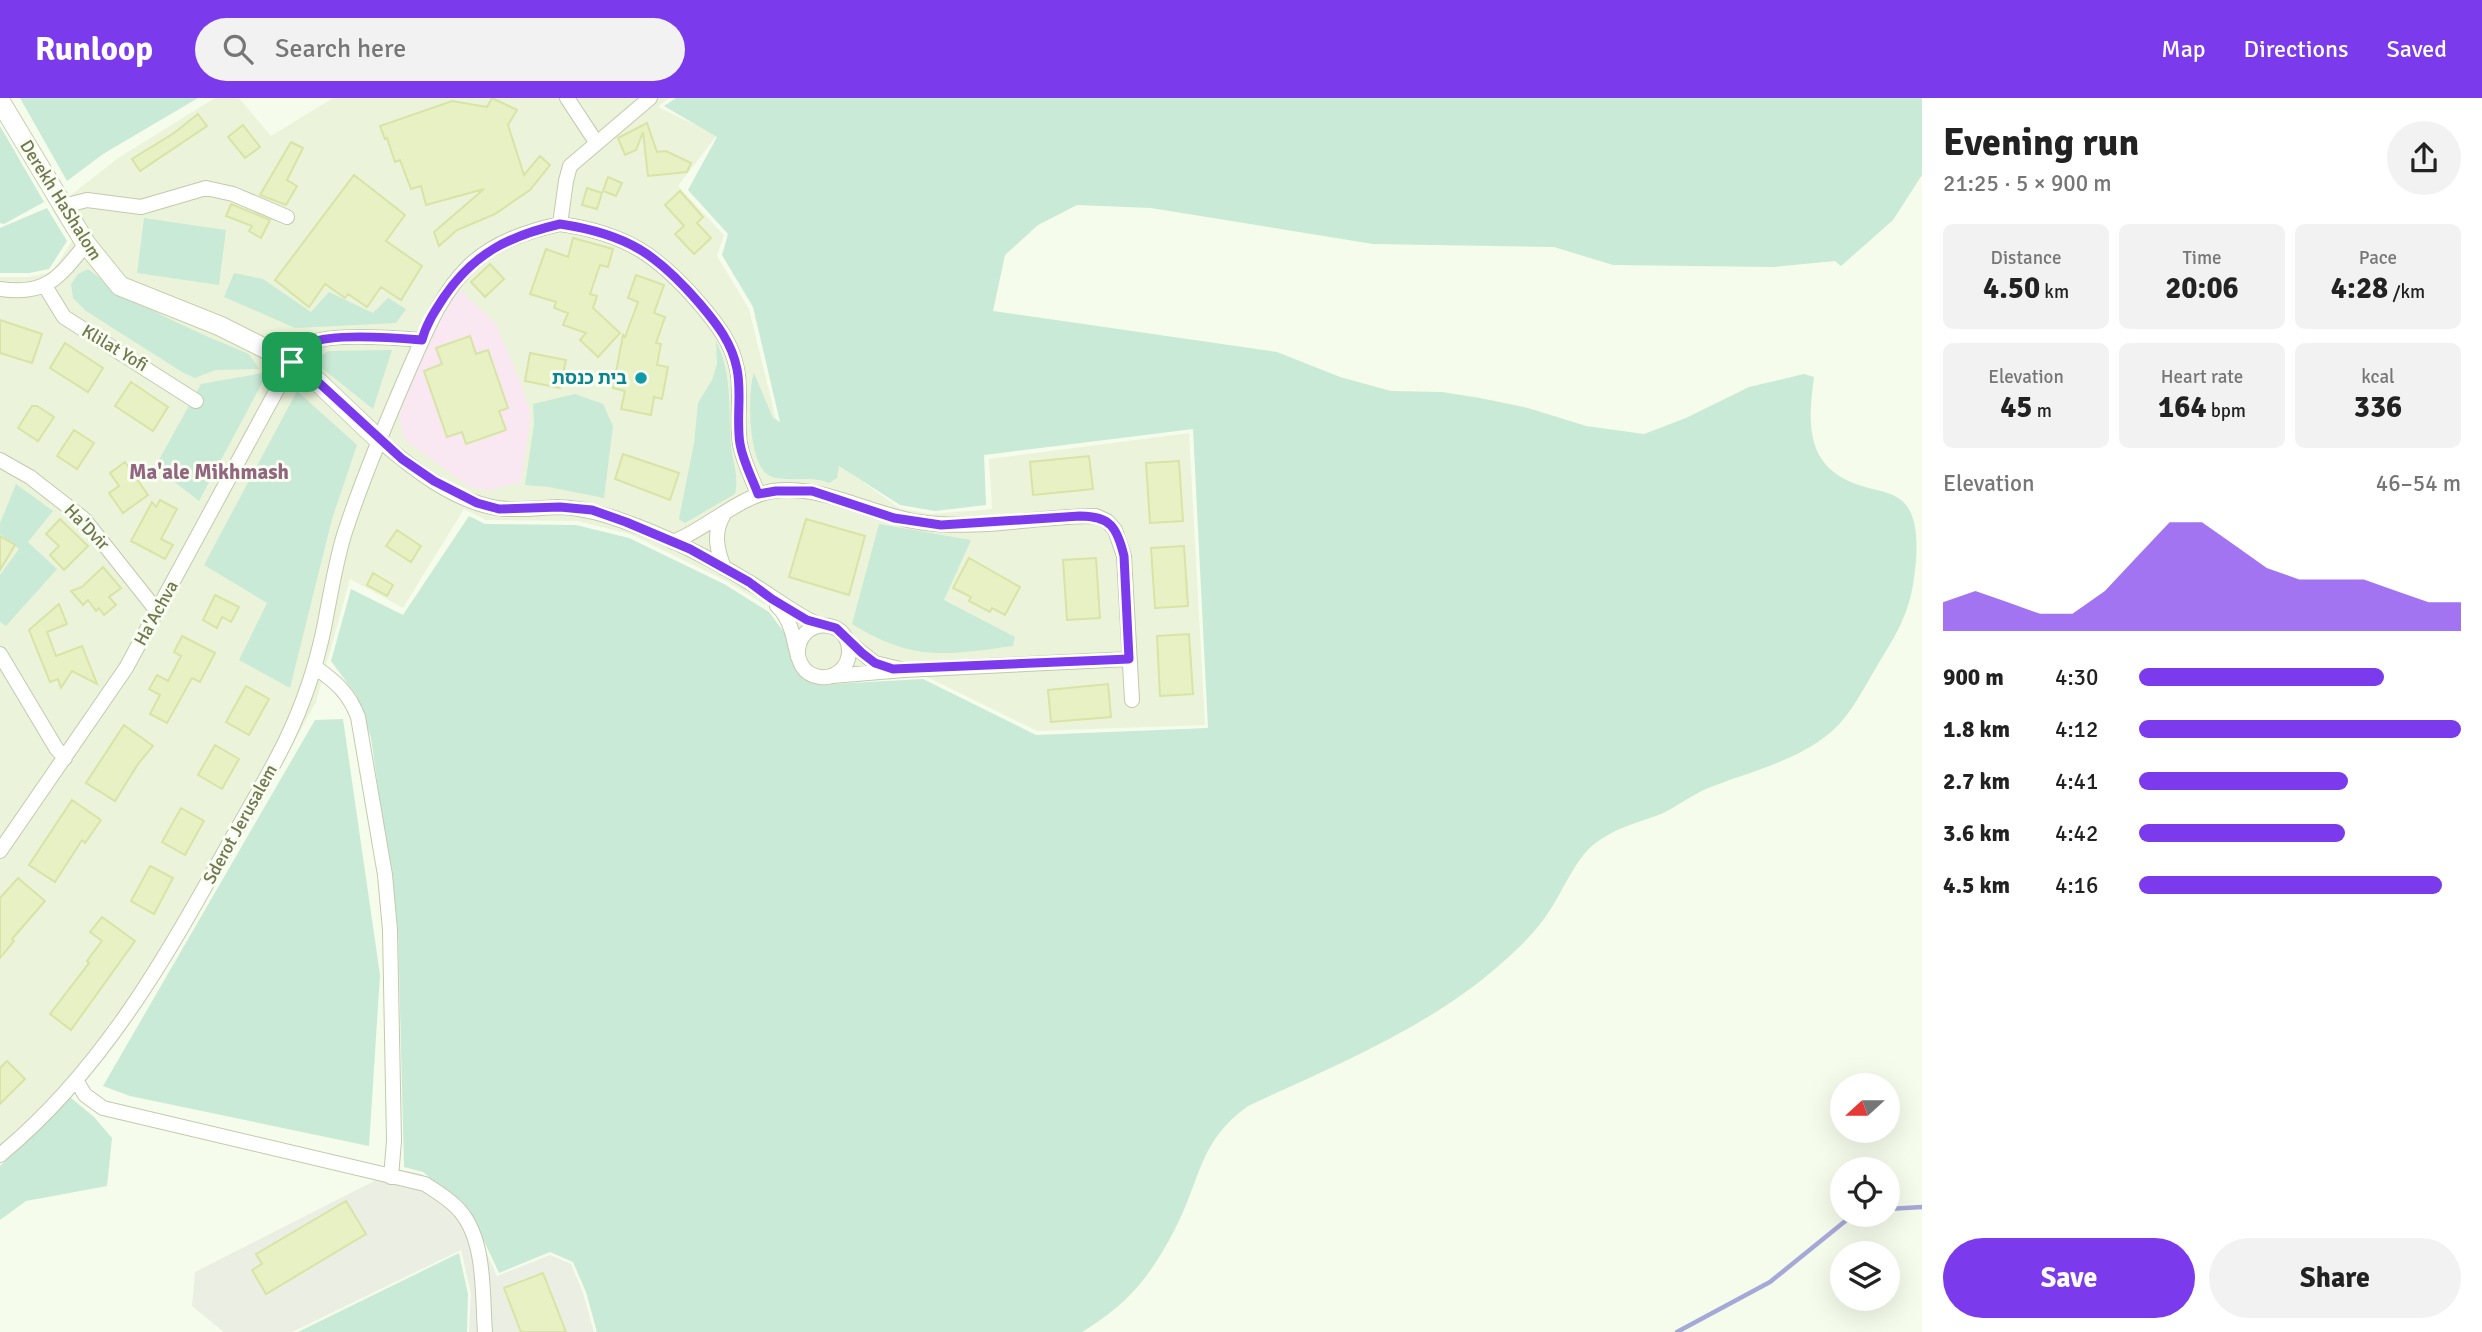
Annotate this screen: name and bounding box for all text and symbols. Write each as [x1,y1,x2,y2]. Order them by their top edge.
search box [195,18,685,81]
text: Runloop [35,29,153,70]
icon: search [219,30,257,68]
text: Search here [275,33,406,65]
text: Map [2161,34,2206,64]
text: Directions [2244,34,2349,64]
text: Saved [2387,34,2447,64]
text: Evening run [1943,119,2139,166]
button: share [2387,121,2461,195]
street label: Derekh HaShalom [15,136,107,264]
text: 21:25 · 5 × 900 m [1943,169,2112,198]
text: Distance [1991,246,2061,270]
text: Time [2182,246,2222,270]
text: Pace [2359,246,2397,270]
text: 4.50 [1983,270,2040,307]
text: 20:06 [2165,270,2239,307]
text: 4:28 [2331,270,2388,307]
text: km [2040,280,2069,304]
text: /km [2388,280,2425,304]
street label: Klilat Yofi [78,320,152,376]
pin [262,332,322,392]
icon: arrive [273,343,311,381]
text: Elevation [1988,365,2064,389]
text: Heart rate [2161,365,2243,389]
text: kcal [2361,365,2395,389]
place label: בית כנסת [552,367,627,389]
marker: בית כנסת [633,370,649,386]
text: 45 [2000,389,2033,426]
text: 164 [2158,389,2207,426]
text: 336 [2354,389,2402,426]
text: m [2033,399,2052,423]
text: bpm [2207,399,2246,423]
district label: Ma'ale Mikhmash [129,459,289,485]
text: Elevation [1943,469,2035,498]
text: 46–54 m [2376,469,2461,498]
street label: Ha'Dvir [60,499,115,555]
street label: Ha'Achva [129,577,183,649]
text: 900 m [1943,663,2004,692]
text: 4:30 [2055,663,2098,692]
text: 1.8 km [1943,715,2010,744]
text: 4:12 [2055,715,2098,744]
street label: Sderot Jerusalem [198,760,282,888]
text: 2.7 km [1943,767,2010,796]
text: 4:41 [2055,767,2098,796]
text: 3.6 km [1943,819,2010,848]
text: 4:42 [2055,819,2098,848]
text: 4.5 km [1943,871,2010,900]
text: 4:16 [2055,871,2098,900]
north arrow [1830,1073,1900,1143]
map controls [1830,1073,1900,1311]
button: locate [1830,1157,1900,1227]
button: Save [1943,1238,2195,1318]
button: Share [2209,1238,2461,1318]
button: layers [1830,1241,1900,1311]

